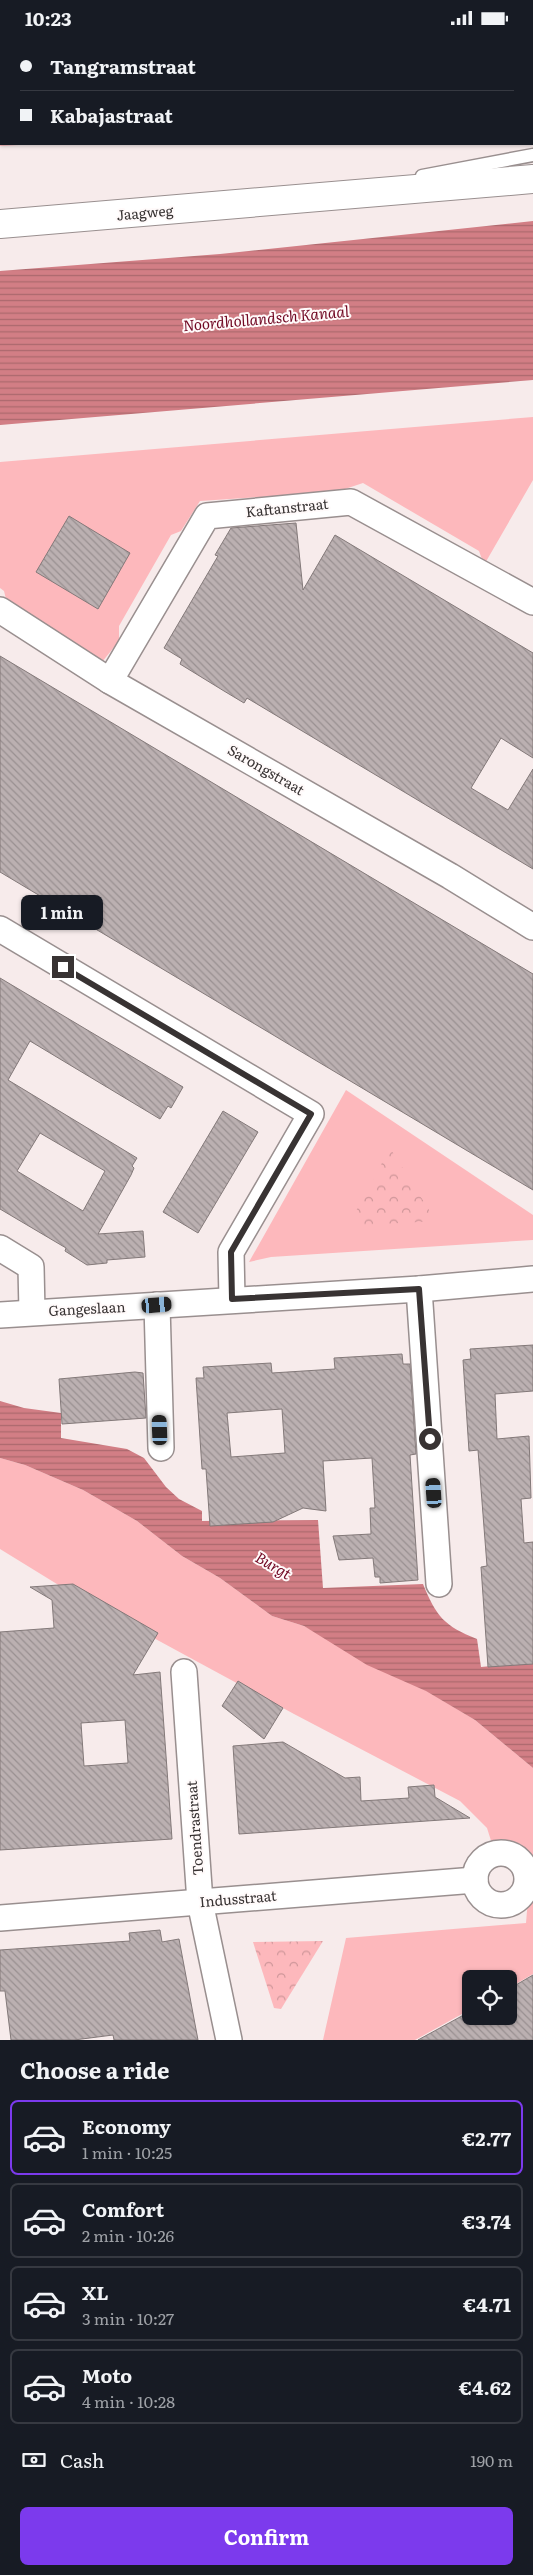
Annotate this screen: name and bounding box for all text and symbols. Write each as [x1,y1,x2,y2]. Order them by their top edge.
text: 10:23 [25,4,72,32]
text: Tangramstraat [50,52,196,80]
text: Kabajastraat [50,101,173,129]
street label: Jaagweg [116,200,174,224]
water label: Noordhollandsch Kanaal [182,299,351,336]
street label: Kaftanstraat [244,493,330,521]
street label: Sarongstraat [224,739,309,799]
callout: 1 min [22,895,104,929]
text: 1 min [41,900,83,924]
route end [52,956,74,978]
street label: Gangeslaan [48,1296,126,1320]
car [141,1296,172,1314]
car [151,1415,168,1445]
route start [419,1428,441,1450]
car [425,1478,442,1508]
water label: Burgt [251,1545,296,1584]
street label: Toendrastraat [181,1780,207,1876]
street label: Indusstraat [199,1885,277,1911]
map controls [462,1970,517,2025]
button: locate [462,1970,517,2025]
text: Choose a ride [20,2053,169,2086]
text: Economy [82,2112,171,2140]
icon: car [22,2115,67,2160]
text: €2.77 [462,2124,511,2152]
text: 1 min · 10:25 [82,2140,172,2164]
text: Comfort [82,2195,164,2223]
icon: car [22,2198,67,2243]
text: €3.74 [462,2207,511,2235]
text: 2 min · 10:26 [82,2223,174,2247]
text: XL [82,2278,109,2306]
icon: car [22,2281,67,2326]
text: €4.71 [463,2290,511,2318]
text: 3 min · 10:27 [82,2306,174,2330]
text: Moto [82,2361,132,2389]
icon: car [22,2364,67,2409]
text: €4.62 [459,2373,511,2401]
text: 4 min · 10:28 [82,2389,175,2413]
icon: cash [20,2446,48,2474]
text: Cash [60,2446,104,2474]
text: 190 m [470,2448,513,2472]
button: Confirm [20,2507,513,2565]

